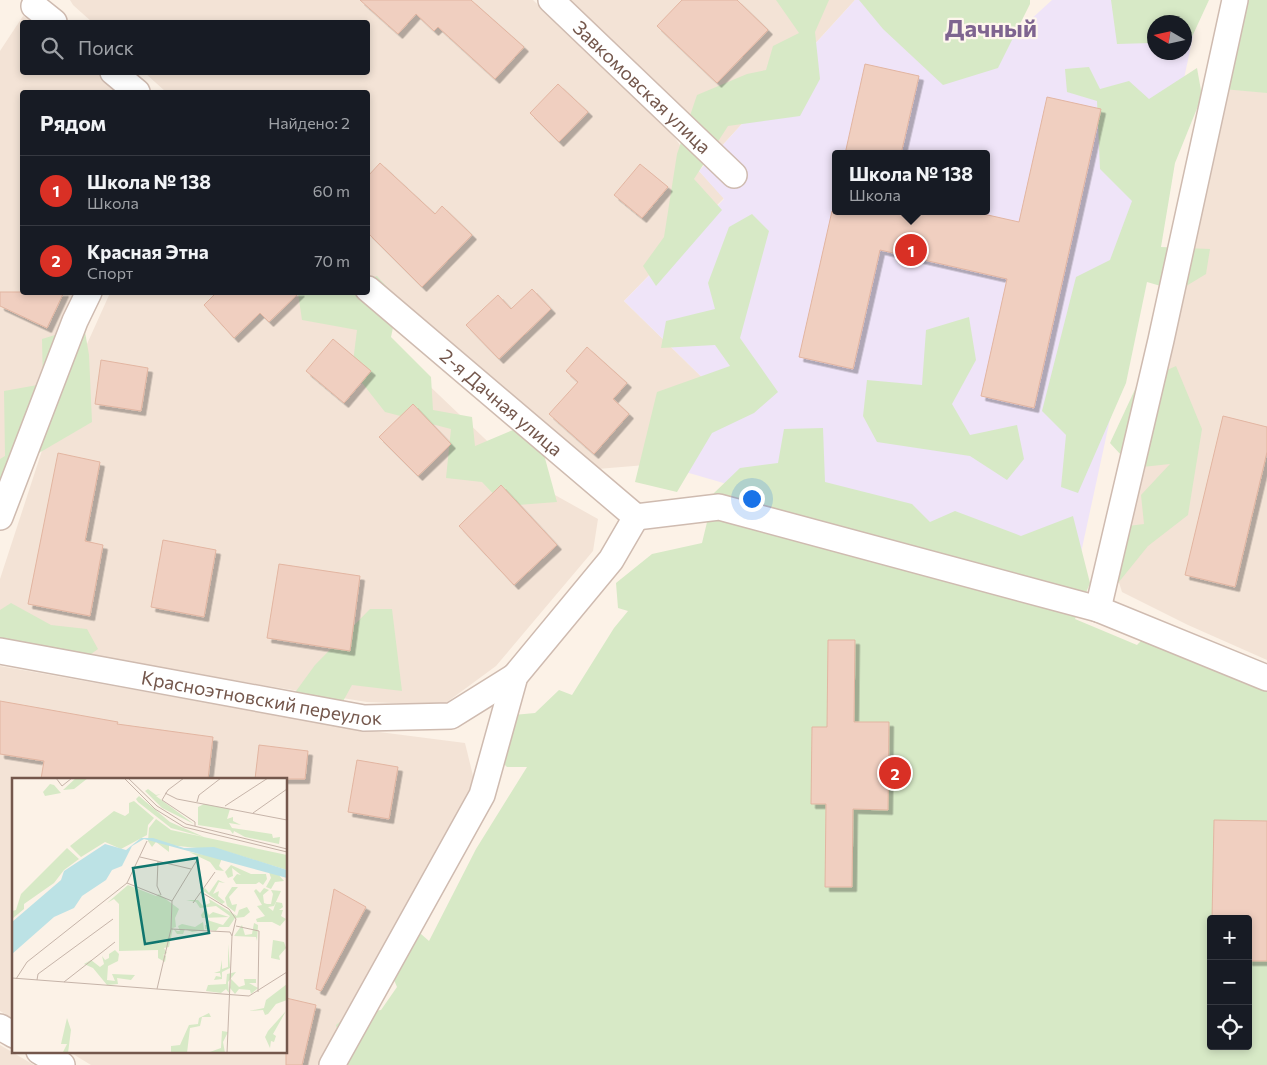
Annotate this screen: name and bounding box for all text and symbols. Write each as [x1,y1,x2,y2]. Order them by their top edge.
district label: Дачный [945,13,1037,42]
north arrow [1147,15,1192,60]
street label: Завкомовская улица [569,16,716,158]
search box [20,20,370,75]
icon: search [38,34,66,62]
text: Поиск [78,36,134,59]
text: Рядом [40,110,106,135]
text: Найдено: 2 [268,113,350,132]
popup [832,150,990,215]
text: Школа № 138 [849,162,973,185]
text: Школа № 138 [87,170,211,193]
text: 1 [52,181,60,200]
text: 60 m [313,181,350,200]
text: Школа [849,185,901,204]
text: Школа [87,193,139,212]
pin: 1 [895,231,927,269]
text: Красная Этна [87,240,209,263]
text: 2 [51,251,61,270]
text: 70 m [314,251,350,270]
text: Спорт [87,263,133,282]
street label: 2-я Дачная улица [436,344,567,460]
your location [739,486,765,512]
street label: Красноэтновский переулок [139,665,382,729]
pin: 2 [879,754,911,792]
inset map [12,778,288,1052]
map controls [1207,915,1252,1050]
button: + [1207,915,1252,960]
button: − [1207,960,1252,1005]
button: locate [1207,1005,1252,1050]

